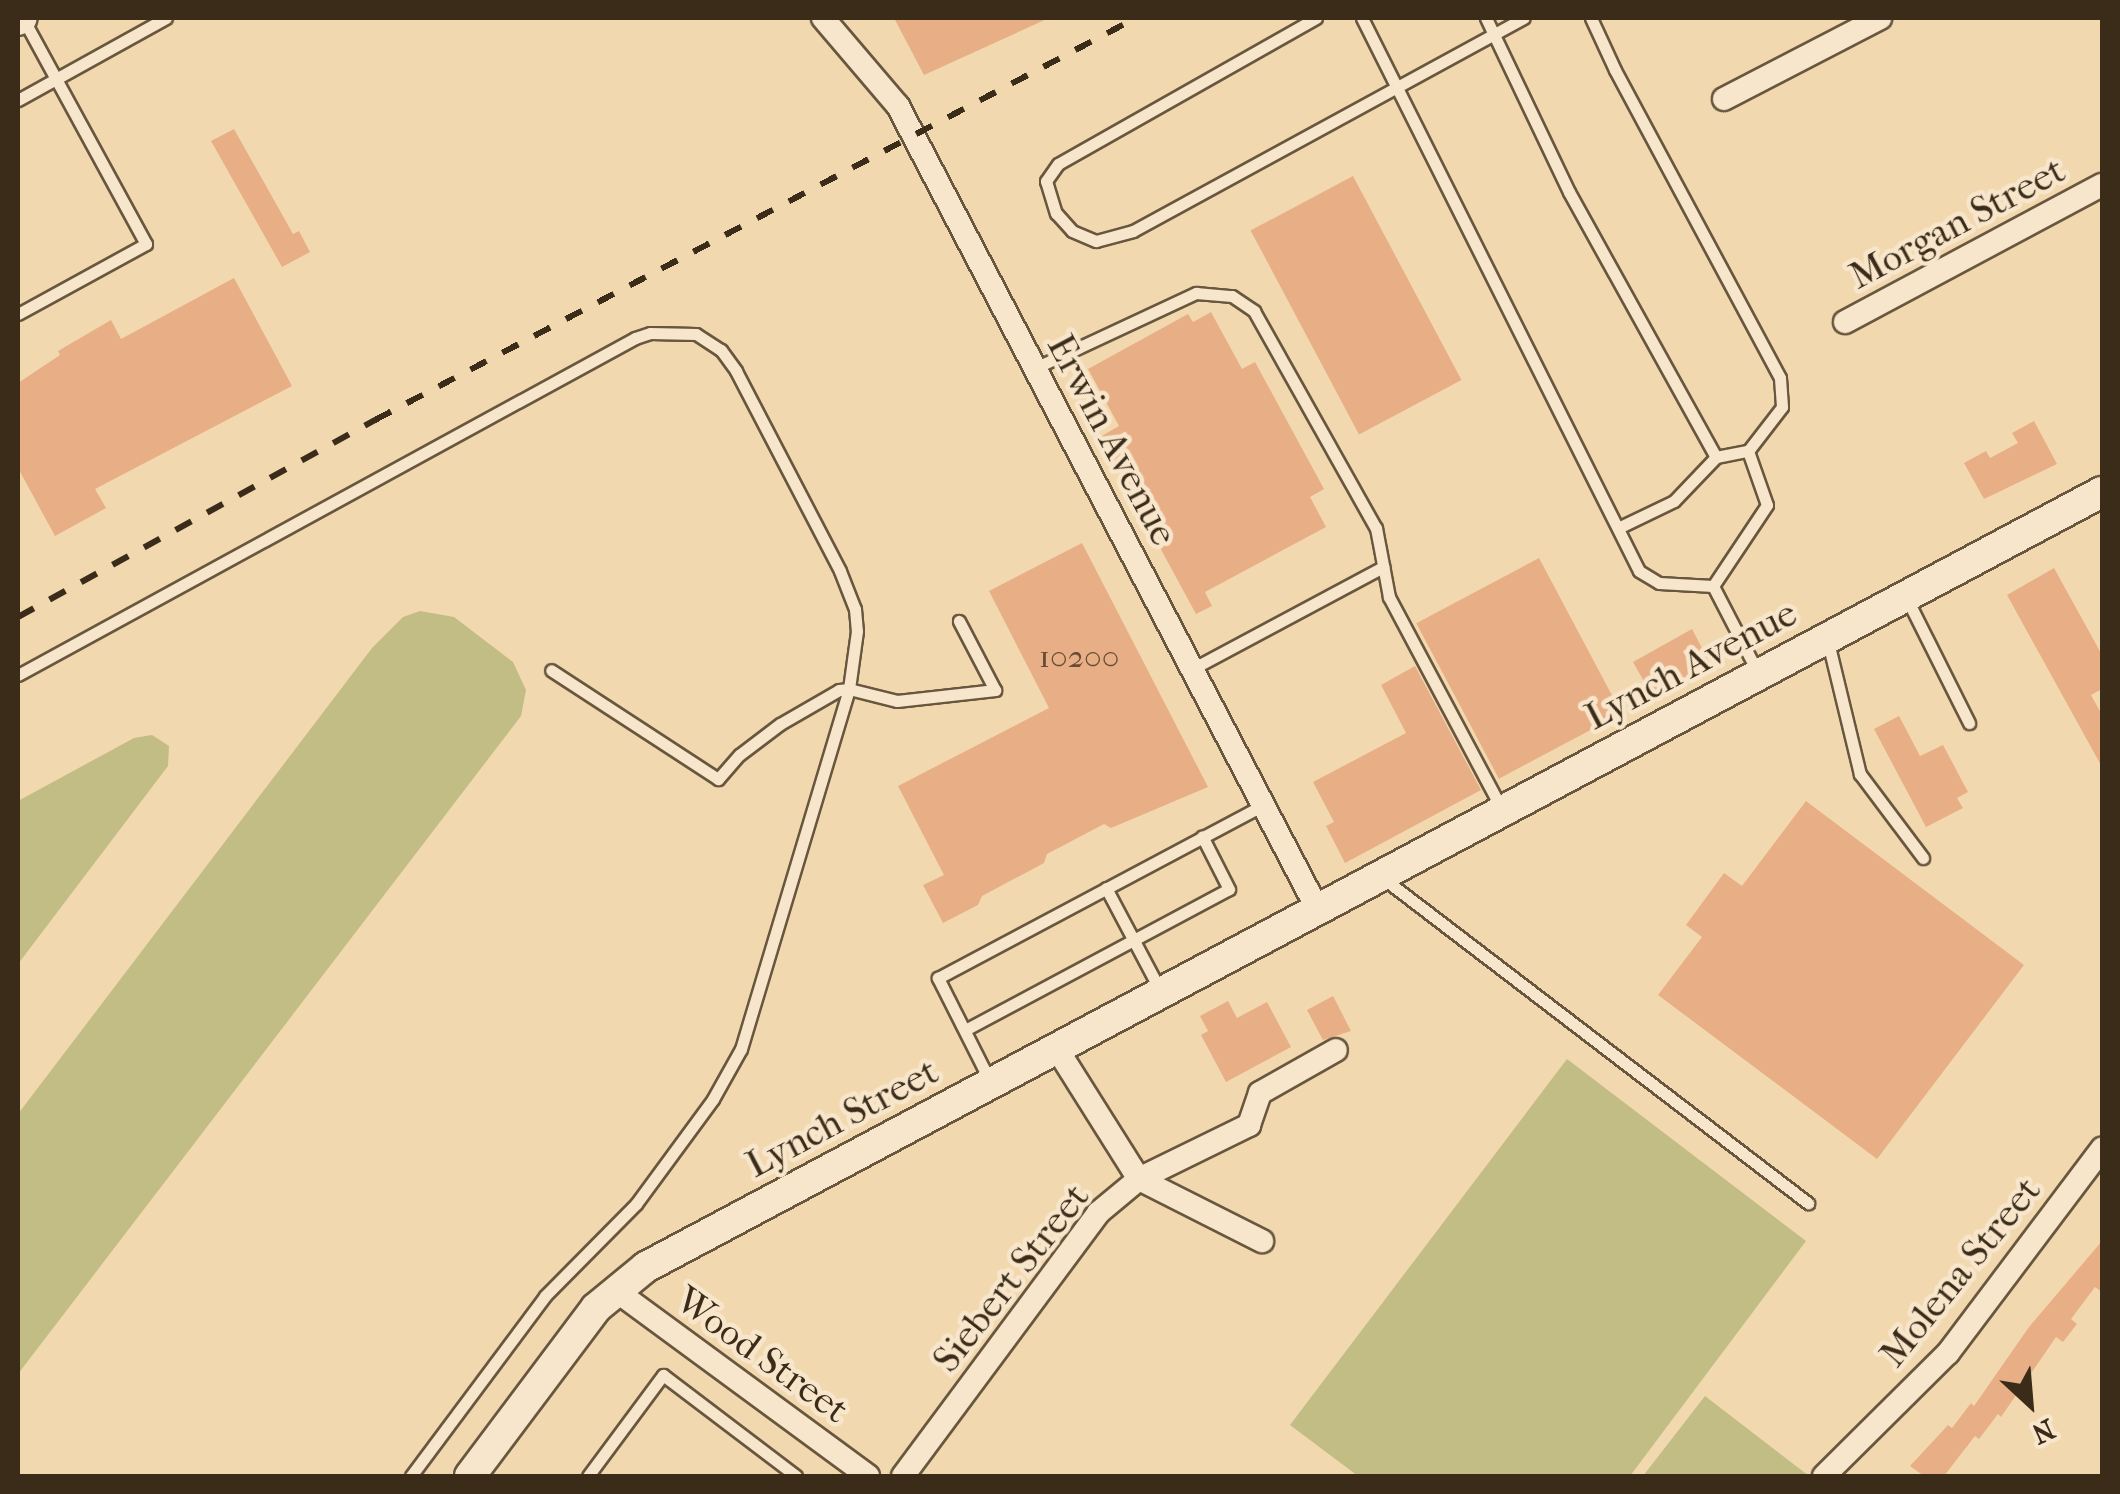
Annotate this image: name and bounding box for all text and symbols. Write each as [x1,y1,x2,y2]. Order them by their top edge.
street label: Morgan Street [1841,147,2073,299]
street label: Erwin Avenue [1037,327,1187,553]
street label: Lynch Avenue [1578,590,1804,740]
house number: 10200 [1039,638,1119,676]
street label: Lynch Street [738,1048,946,1188]
street label: Molena Street [1870,1168,2050,1376]
street label: Siebert Street [923,1175,1099,1381]
street label: Wood Street [667,1277,857,1433]
north arrow [1980,1354,2080,1454]
text: N [2027,1412,2060,1451]

